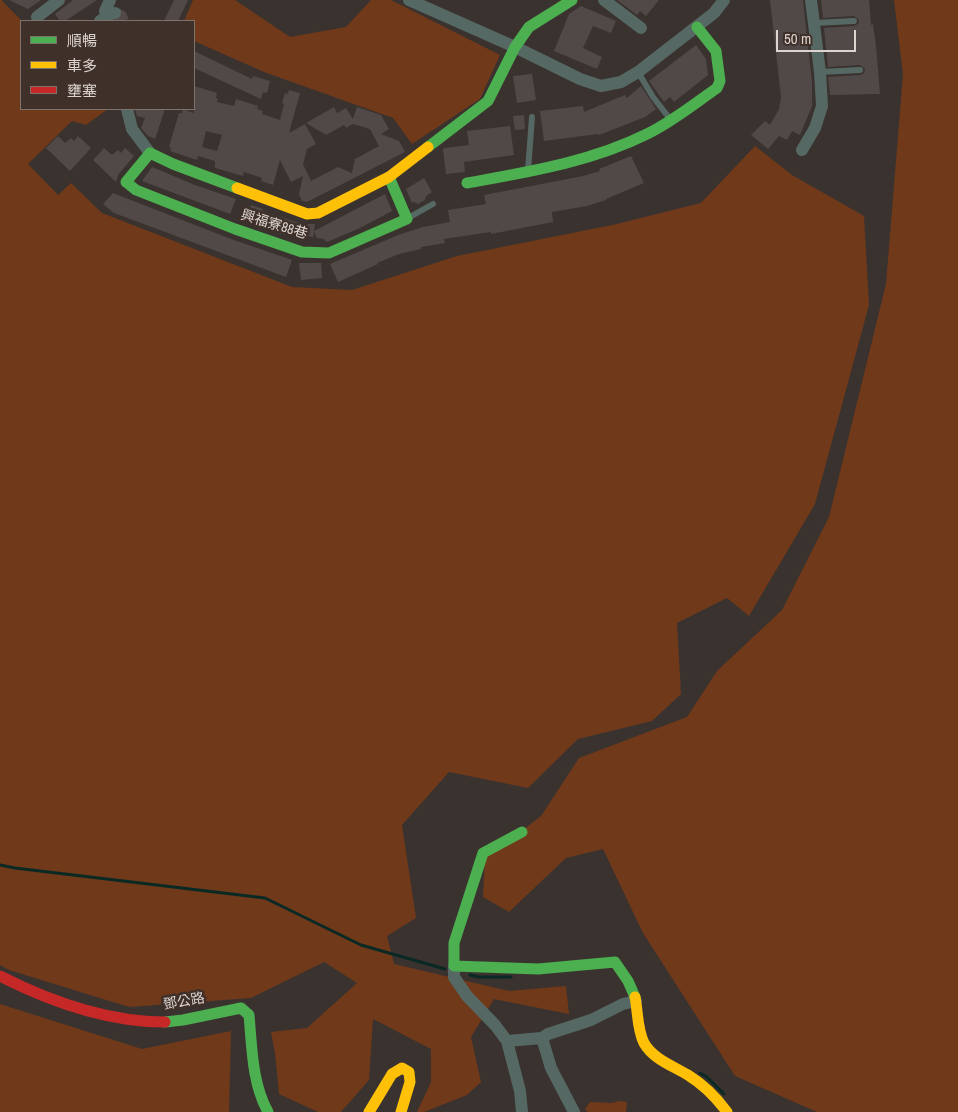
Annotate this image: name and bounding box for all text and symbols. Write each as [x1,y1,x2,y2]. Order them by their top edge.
legend [20,20,195,110]
scale bar [778,20,858,52]
text: 50 m [784,28,811,49]
text: 順暢 [67,30,97,51]
text: 車多 [67,55,97,76]
text: 壅塞 [67,80,97,101]
street label: 興福寮88巷 [239,207,309,243]
street label: 鄧公路 [162,990,206,1014]

